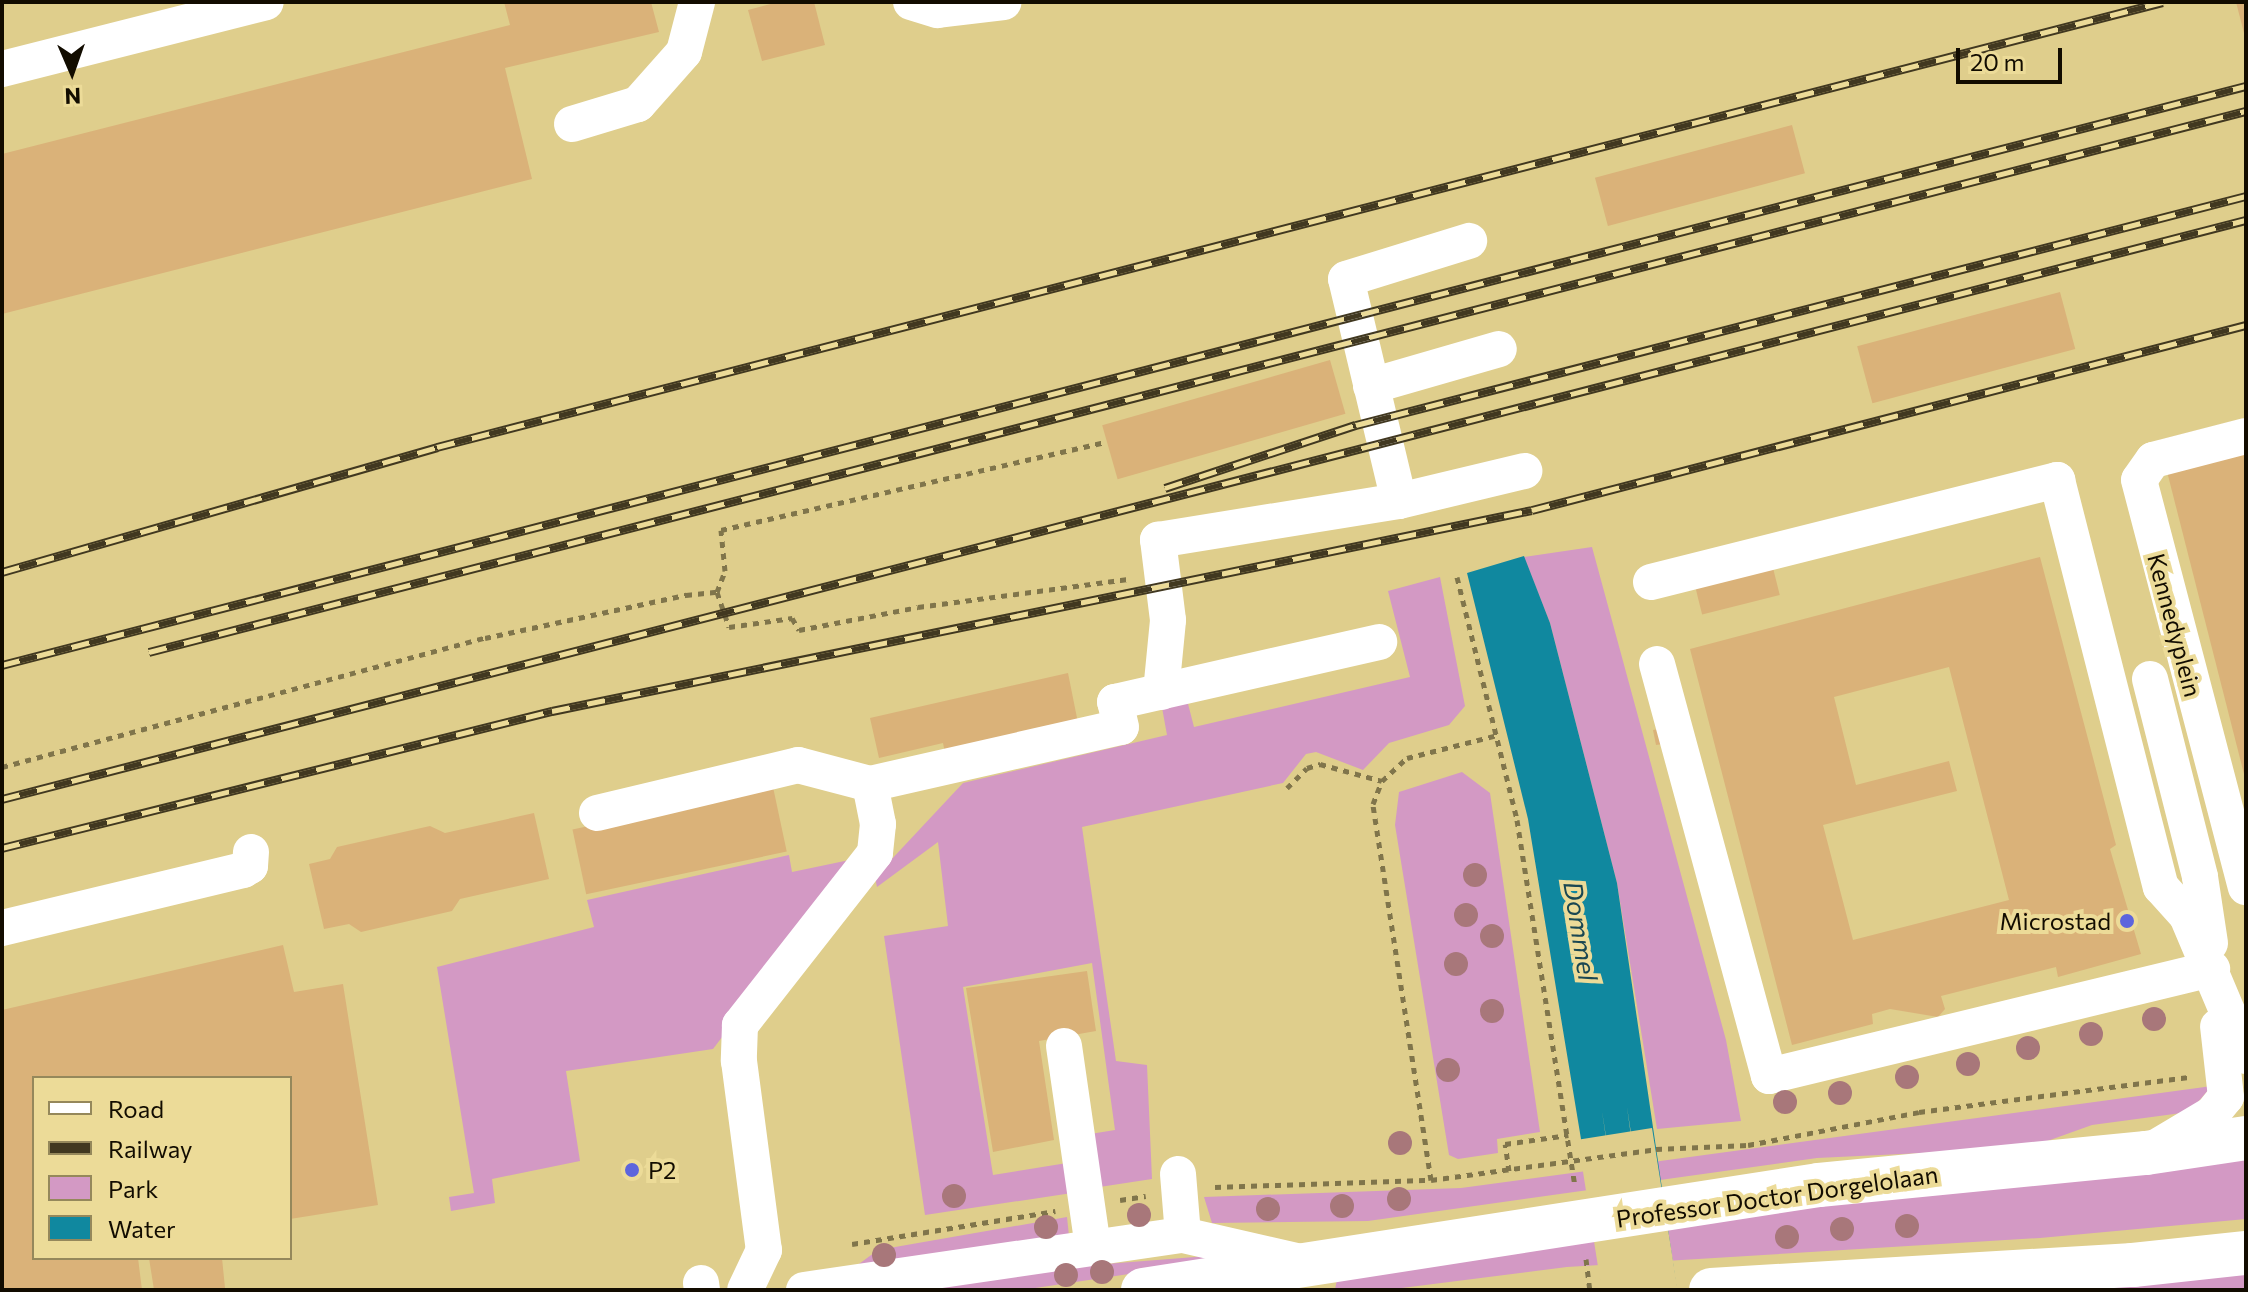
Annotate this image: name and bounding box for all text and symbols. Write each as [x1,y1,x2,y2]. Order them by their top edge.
north arrow [32,32,112,112]
scale bar [1960,32,2066,82]
text: 20 m [1970,47,2024,76]
text: N [64,83,82,110]
street label: Kennedyplein [2142,550,2208,700]
water label: Dommel [1558,879,1604,983]
place label: Microstad [2000,907,2111,935]
marker: Microstad [2118,912,2136,930]
legend [32,1076,292,1260]
text: Road [108,1094,164,1123]
text: Railway [108,1134,193,1163]
place label: P2 [648,1156,676,1184]
street label: Professor Doctor Dorgelolaan [1614,1159,1940,1233]
marker: P2 [623,1161,641,1179]
text: Park [108,1174,158,1203]
text: Water [108,1214,176,1243]

